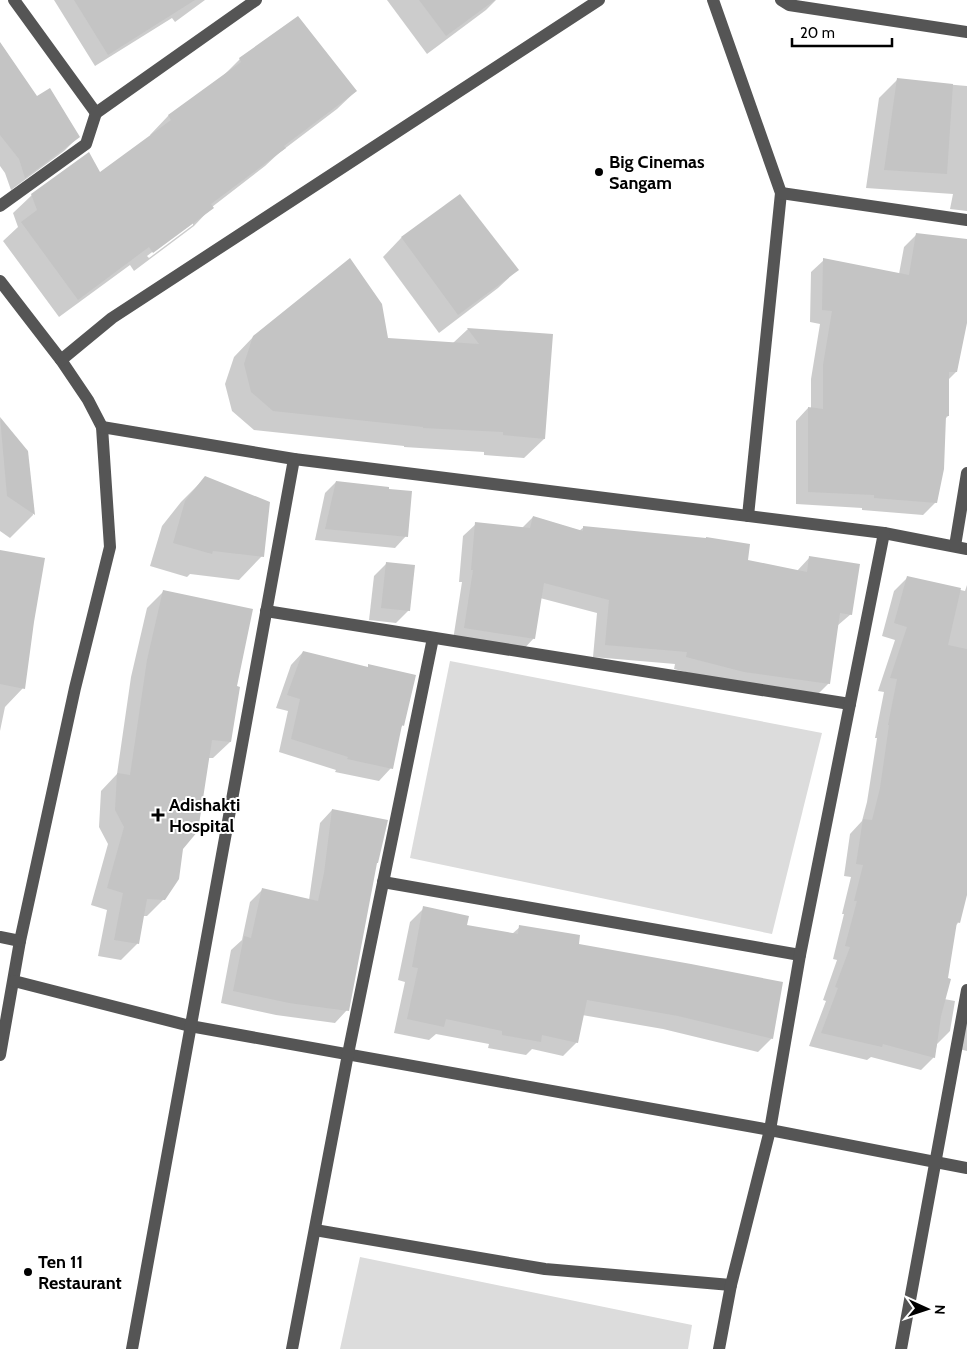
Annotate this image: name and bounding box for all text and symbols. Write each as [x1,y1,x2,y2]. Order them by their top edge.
scale bar [792,15,892,47]
text: 20 m [800,24,835,42]
place label: Big Cinemas Sangam [609,151,705,194]
marker: Big Cinemas Sangam [593,166,605,178]
place label: Adishakti Hospital [169,794,240,837]
marker: Adishakti Hospital [151,808,165,822]
place label: Ten 11 Restaurant [38,1251,122,1294]
marker: Ten 11 Restaurant [22,1266,34,1278]
north arrow [902,1284,952,1334]
text: N [931,1304,949,1315]

